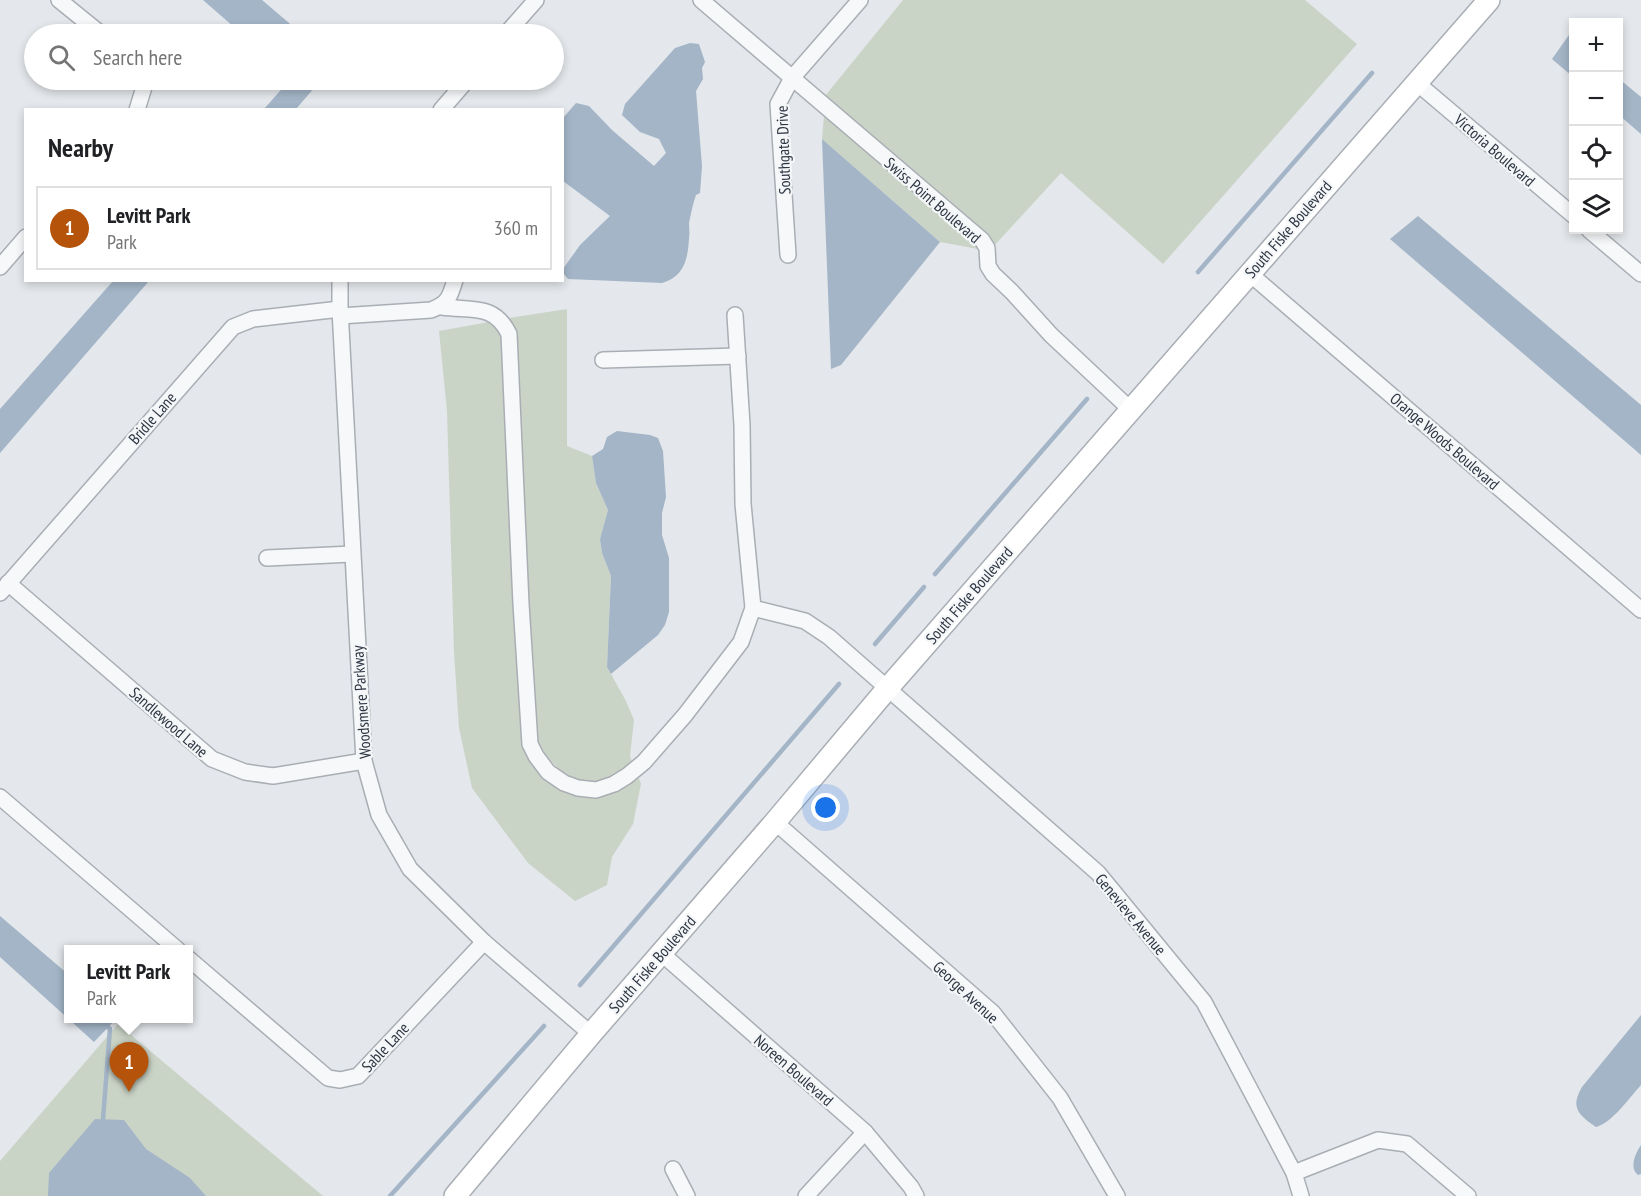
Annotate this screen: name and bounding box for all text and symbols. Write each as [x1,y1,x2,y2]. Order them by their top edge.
map controls [1569,18,1623,234]
button: + [1569,18,1623,72]
search box [24,24,564,90]
icon: search [45,41,78,74]
text: Search here [93,43,182,71]
button: − [1569,72,1623,126]
street label: Southgate Drive [771,105,795,195]
street label: Victoria Boulevard [1450,109,1540,191]
button: locate [1569,126,1623,180]
text: Nearby [48,131,113,164]
street label: Swiss Point Boulevard [881,153,985,247]
street label: South Fiske Boulevard [1240,176,1336,282]
button: layers [1569,180,1623,234]
text: Levitt Park [107,201,190,229]
text: 1 [65,215,74,241]
text: 360 m [494,215,538,241]
text: Park [107,229,137,255]
street label: Bridle Lane [124,388,180,448]
street label: Orange Woods Boulevard [1386,388,1504,494]
street label: South Fiske Boulevard [921,542,1017,648]
street label: Woodsmere Parkway [347,645,375,759]
street label: Sandlewood Lane [126,683,212,761]
your location [811,793,840,822]
street label: Genevieve Avenue [1091,869,1171,959]
street label: South Fiske Boulevard [604,911,700,1017]
popup [64,945,193,1023]
text: Levitt Park [87,957,170,985]
street label: George Avenue [929,957,1003,1027]
text: Park [87,985,117,1011]
street label: Sable Lane [357,1018,413,1076]
street label: Noreen Boulevard [750,1030,838,1110]
pin: 1 [110,1042,148,1092]

